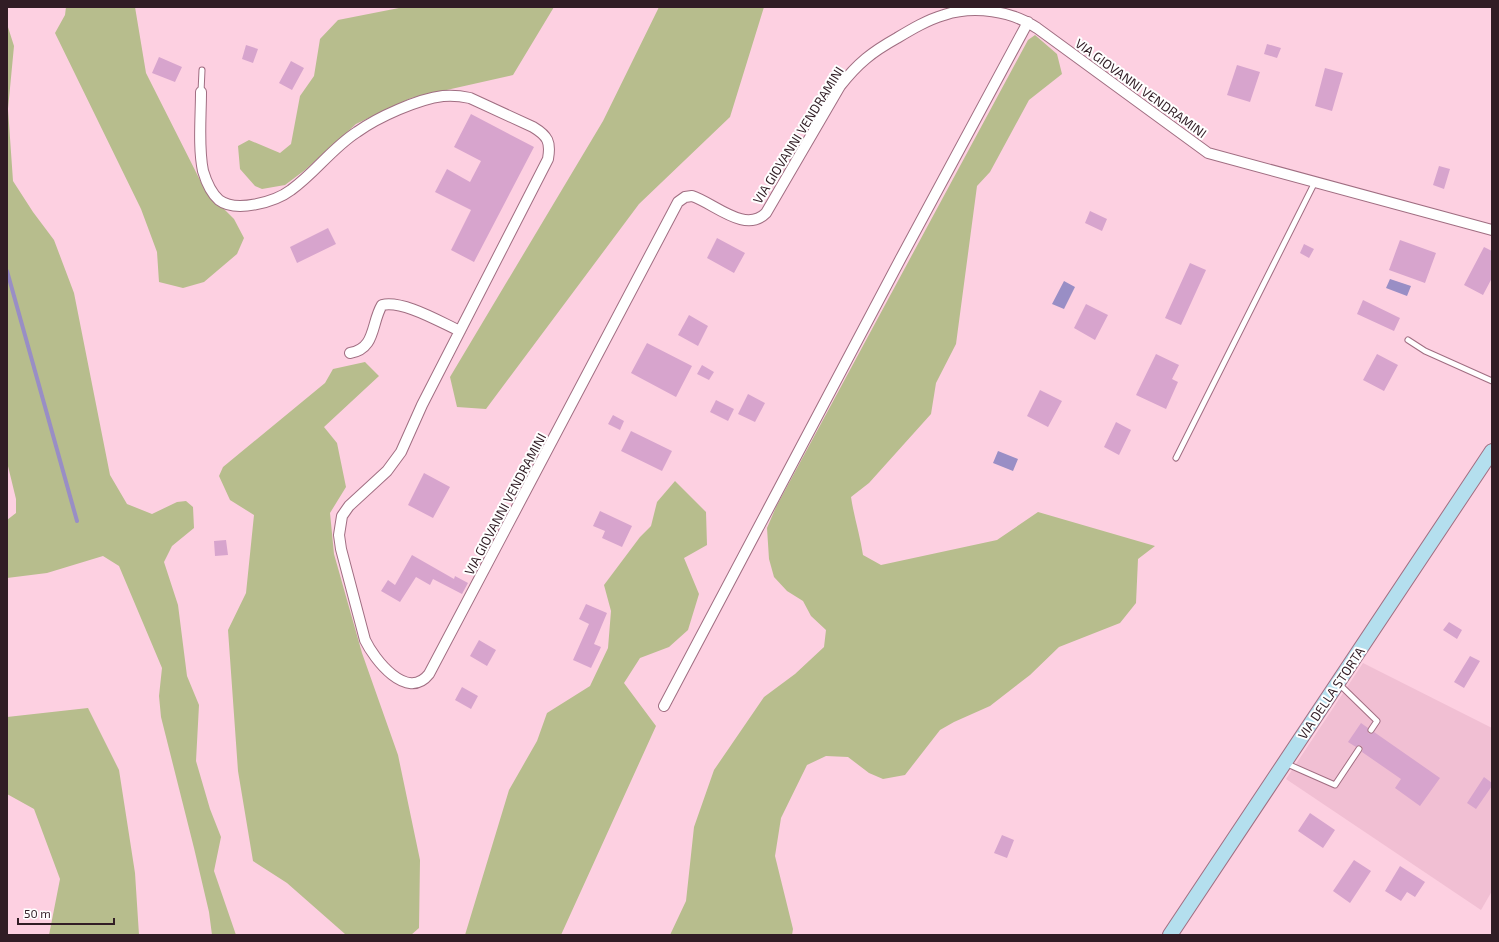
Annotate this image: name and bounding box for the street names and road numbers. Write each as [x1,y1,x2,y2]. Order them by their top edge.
street label: VIA GIOVANNI VENDRAMINI [1072,35,1210,141]
street label: VIA GIOVANNI VENDRAMINI [749,64,847,206]
street label: VIA GIOVANNI VENDRAMINI [461,430,549,578]
street label: VIA DELLA STORTA [1294,644,1368,742]

